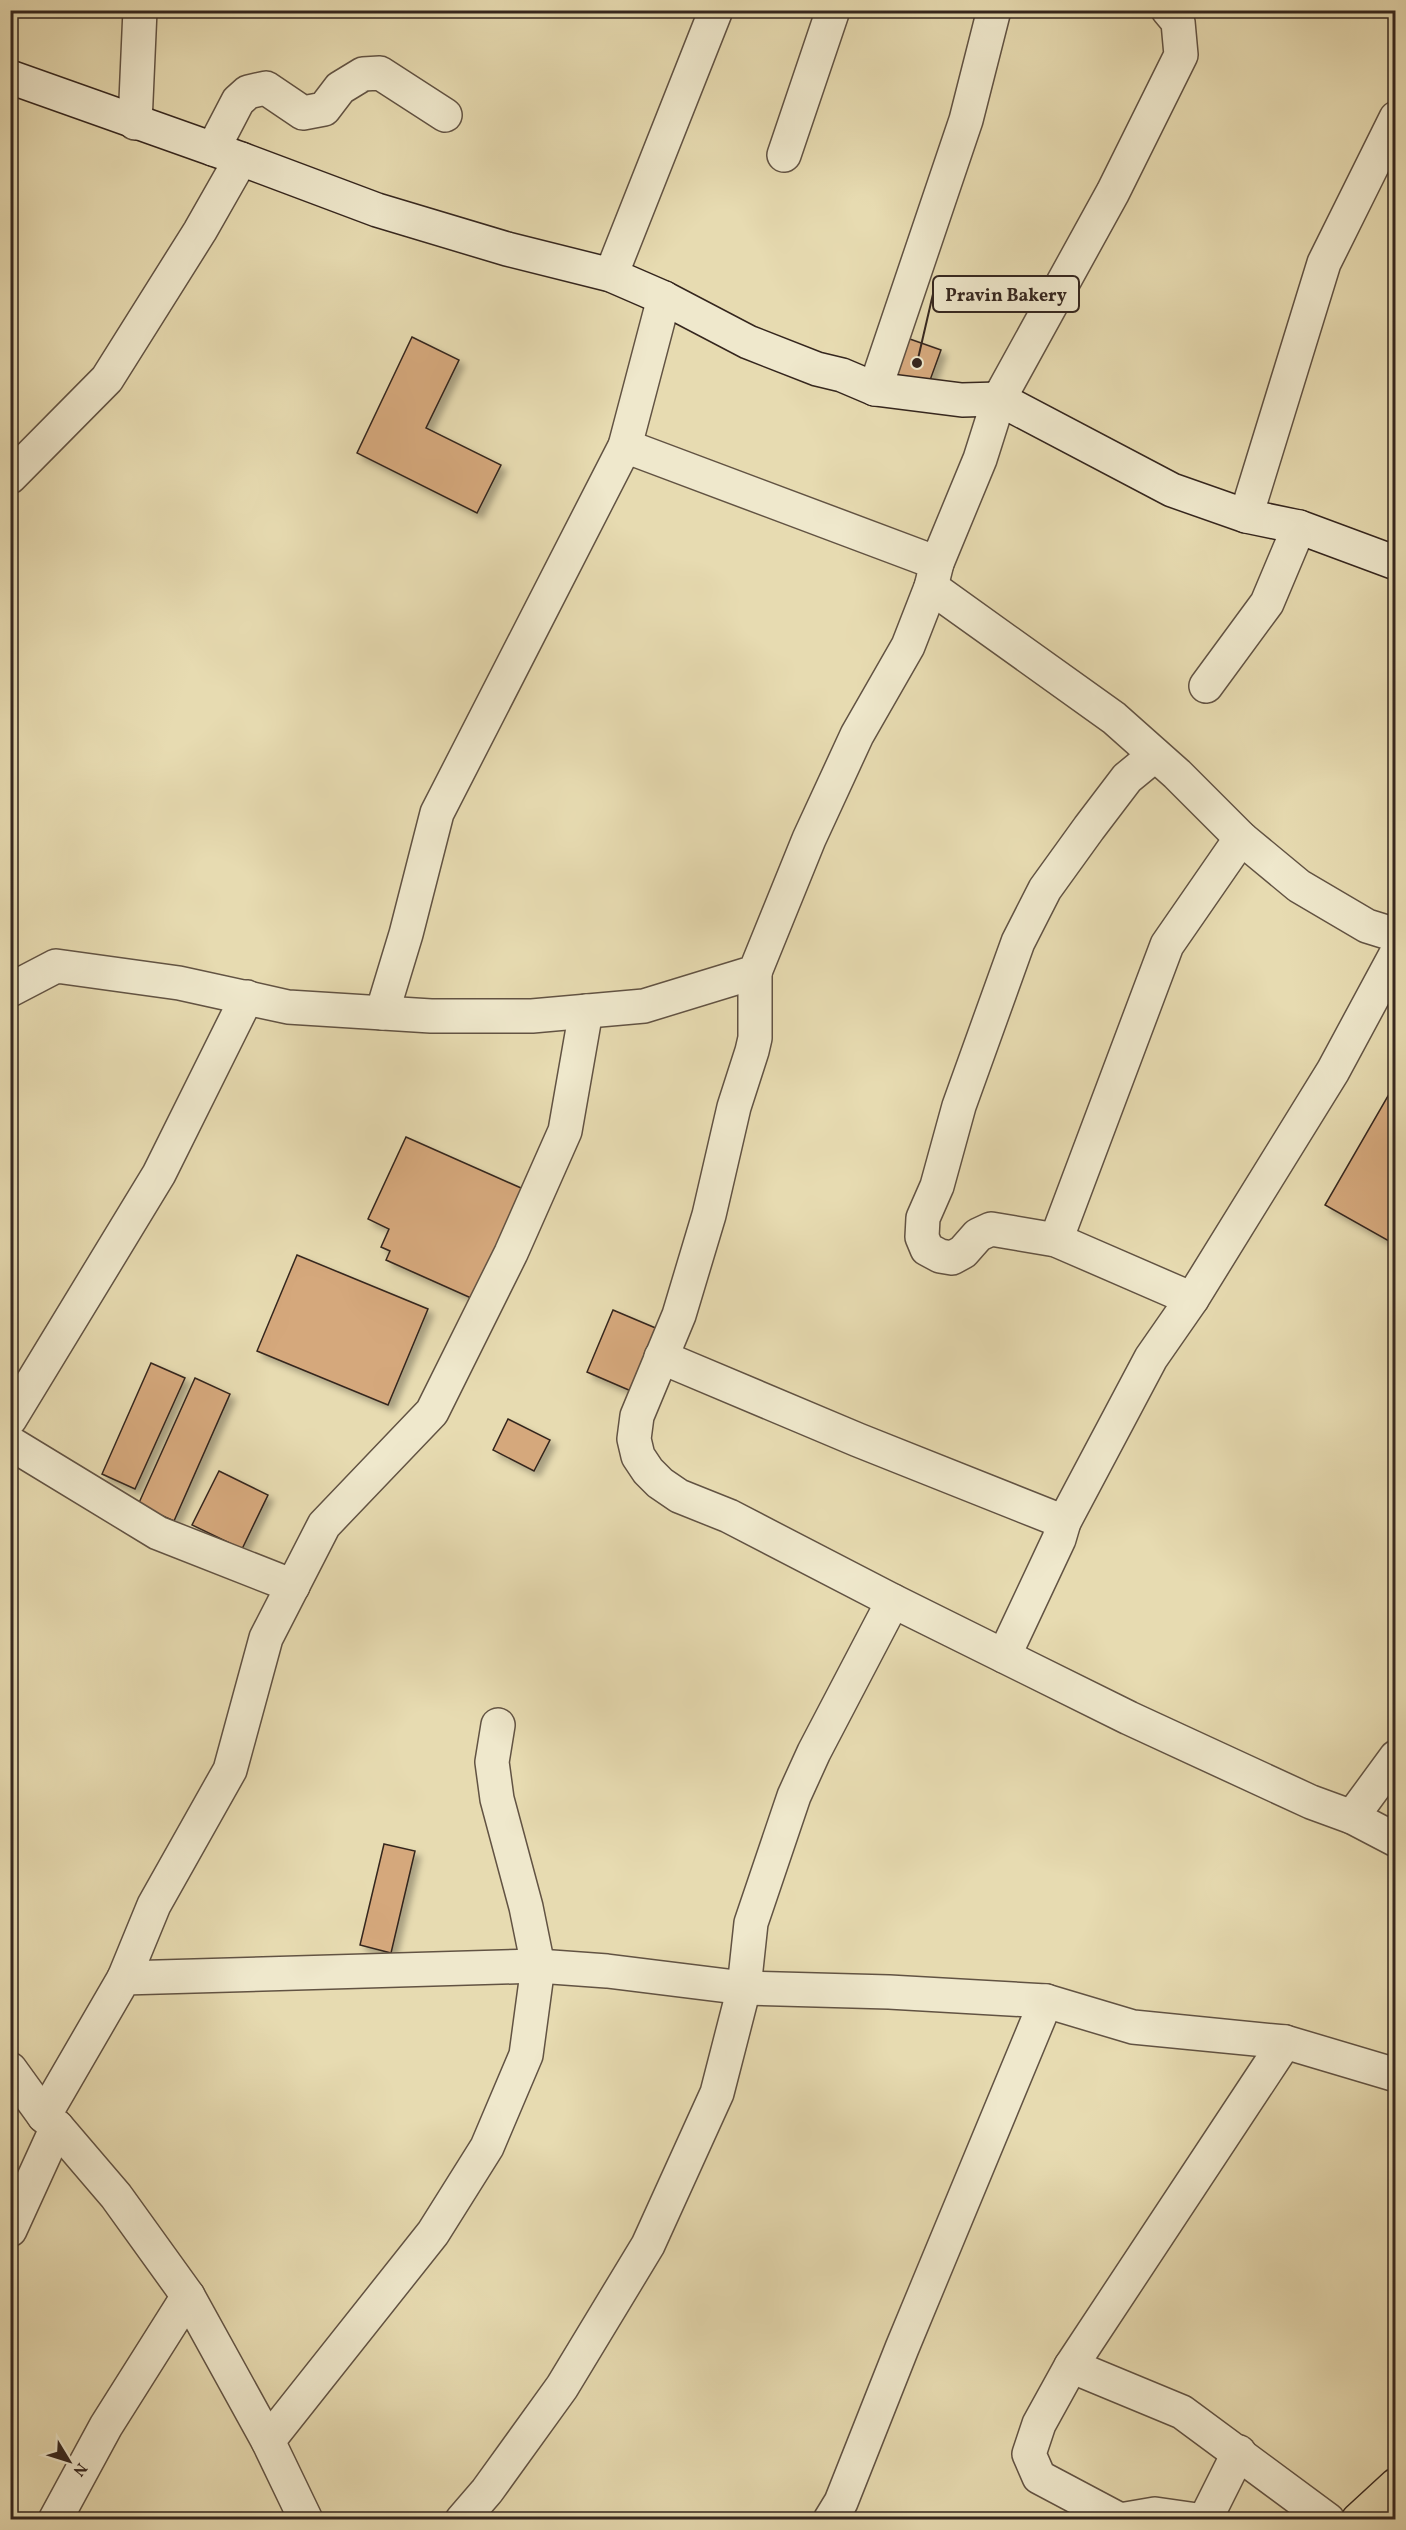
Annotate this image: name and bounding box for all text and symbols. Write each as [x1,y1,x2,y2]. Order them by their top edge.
callout: Pravin Bakery [933,276,1079,312]
text: Pravin Bakery [945,284,1067,309]
north arrow [39,2431,99,2491]
text: N [67,2458,91,2481]

